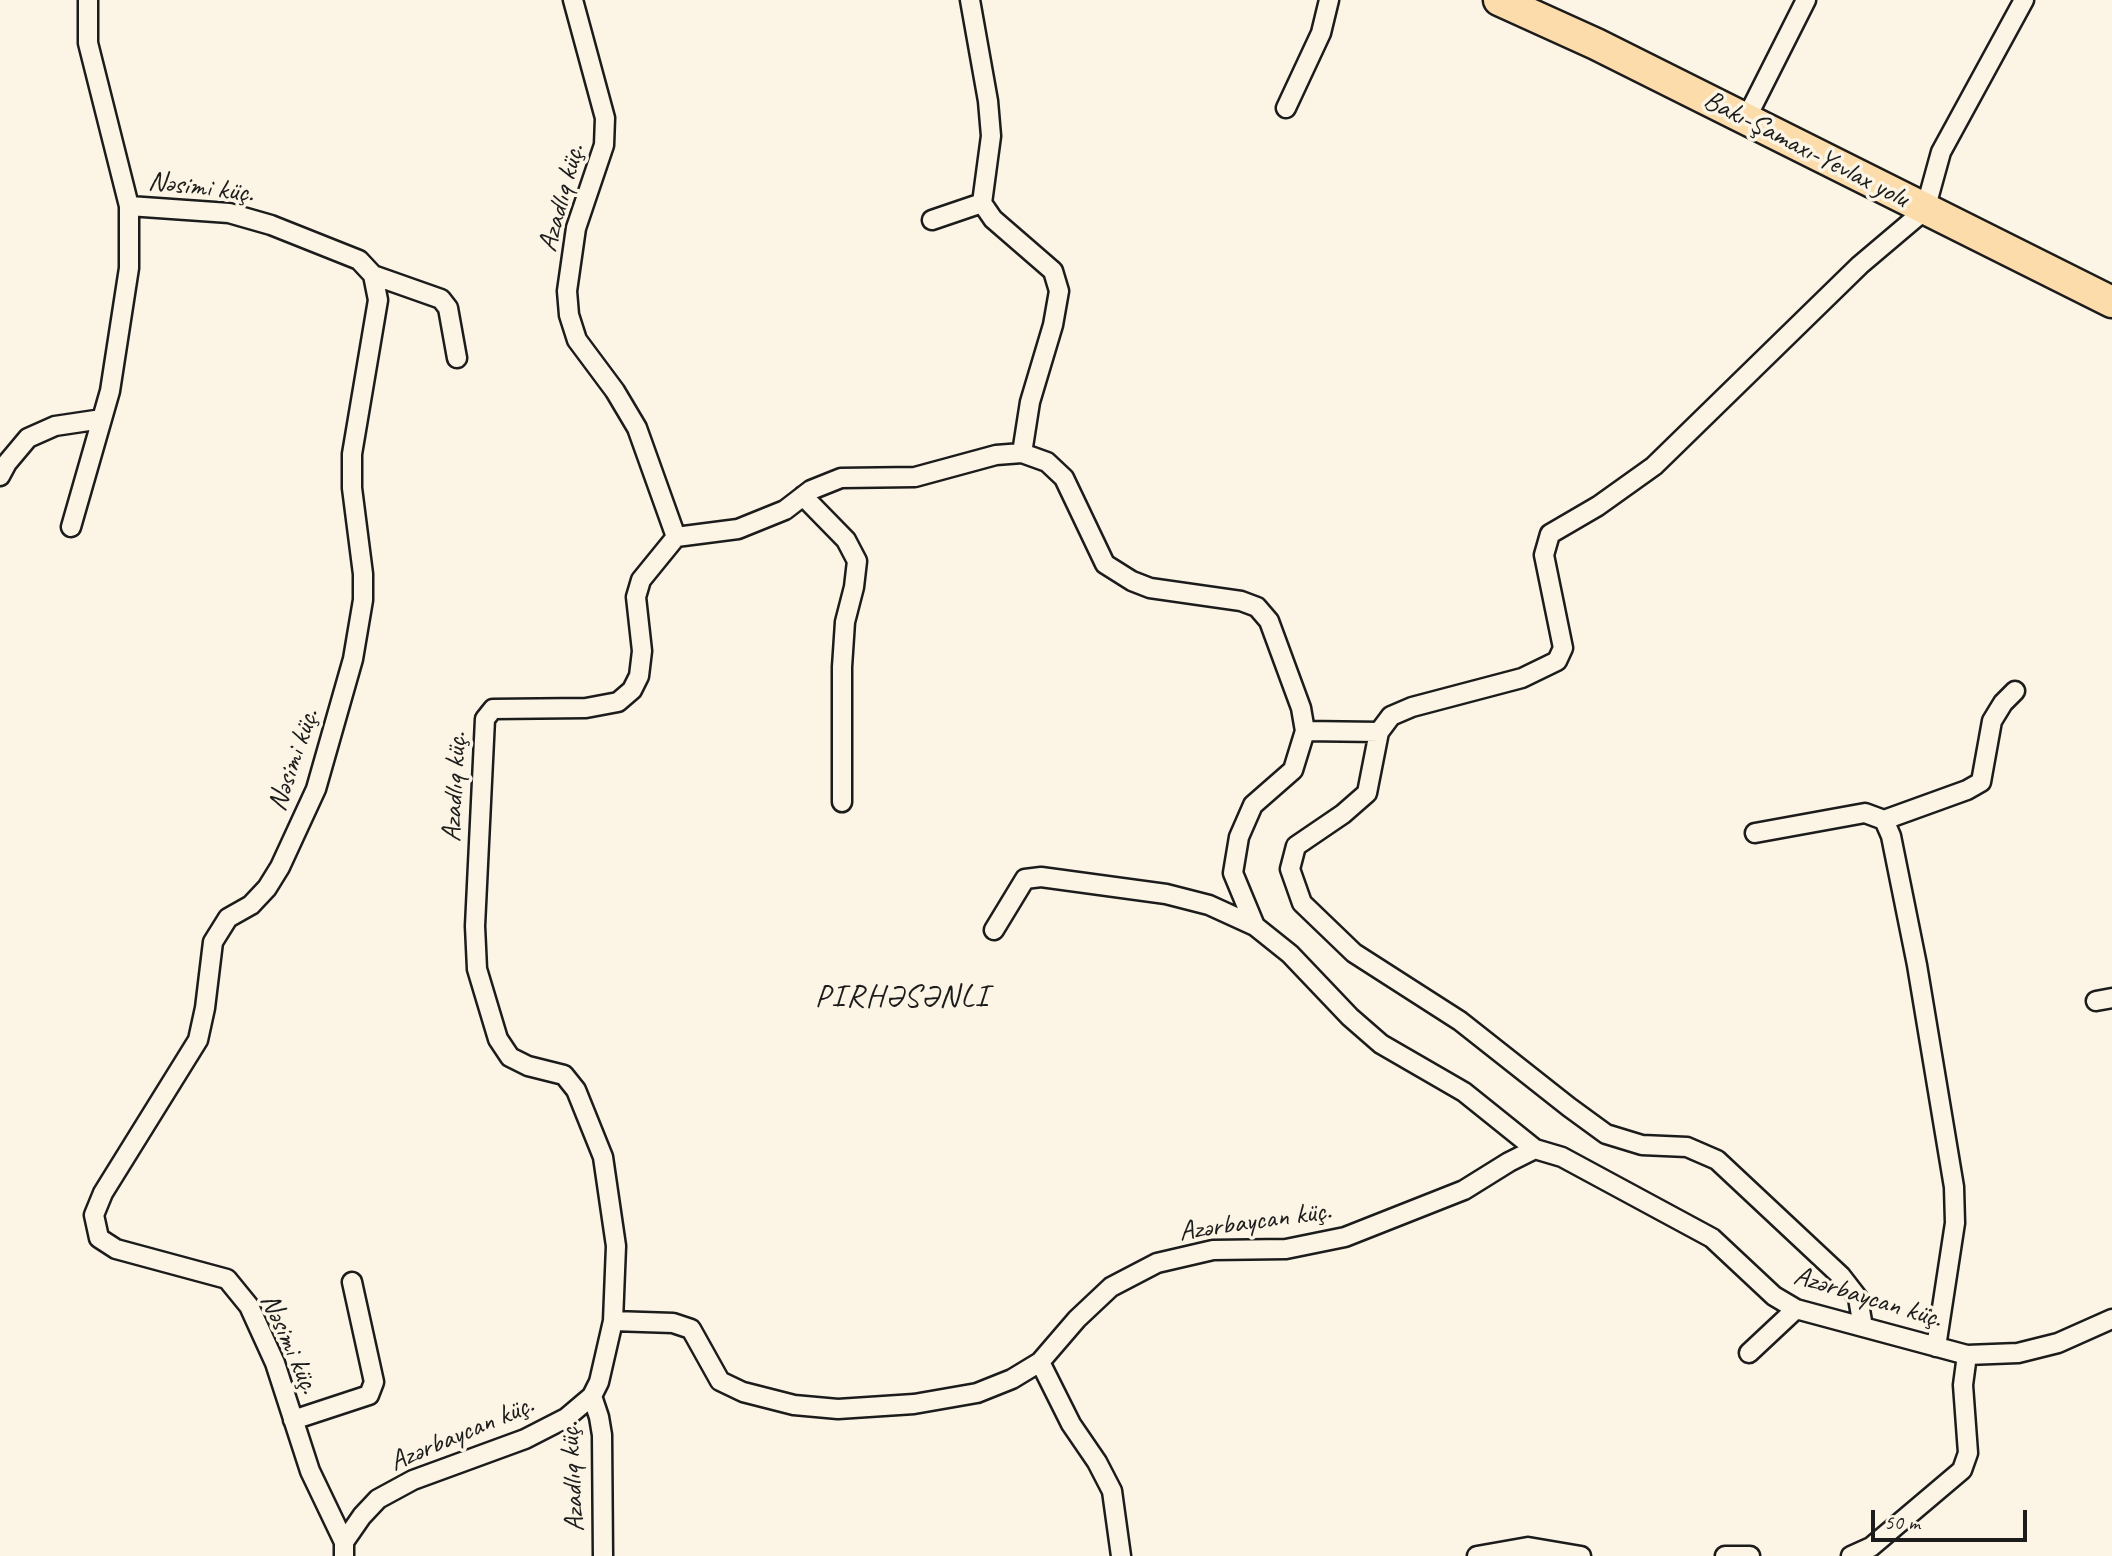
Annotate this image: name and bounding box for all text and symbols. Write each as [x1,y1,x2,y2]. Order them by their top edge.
street label: Bakı-Şamaxı-Yevlax yolu [1698,84,1914,216]
street label: Azadlıq küç. [532,141,592,255]
street label: Nəsimi küç. [146,165,256,211]
street label: Nəsimi küç. [261,704,327,816]
street label: Azadlıq küç. [435,731,475,843]
district label: PIRHƏSƏNLI [816,979,988,1017]
street label: Azərbaycan küç. [1177,1195,1333,1249]
street label: Azərbaycan küç. [1790,1260,1946,1336]
street label: Nəsimi küç. [252,1289,326,1399]
street label: Azərbaycan küç. [385,1389,539,1479]
street label: Azadlıq küç. [553,1421,593,1533]
scale bar [1874,1496,2030,1540]
text: 50 m [1884,1509,1920,1535]

